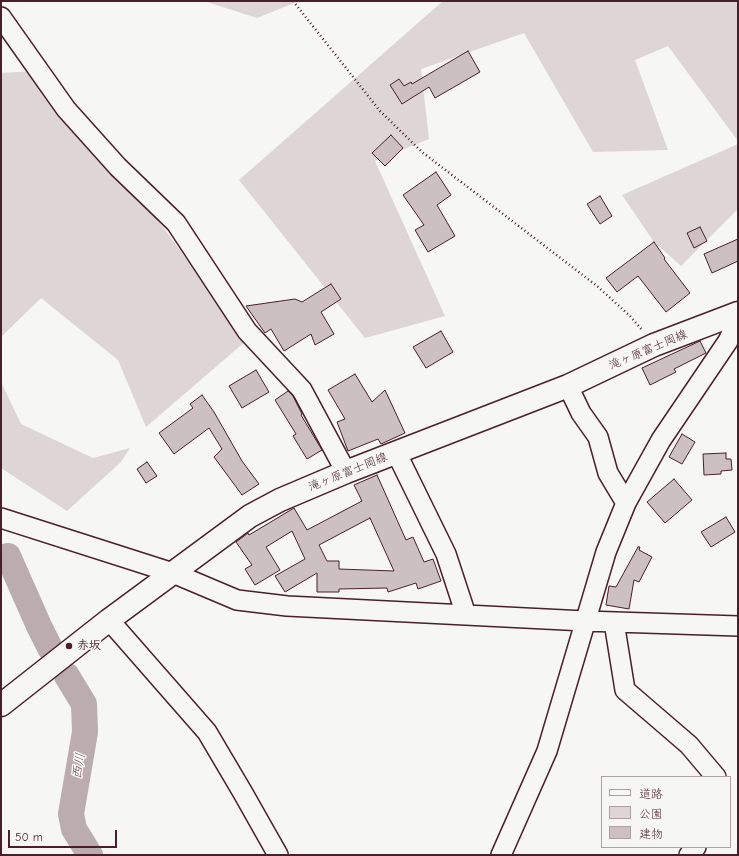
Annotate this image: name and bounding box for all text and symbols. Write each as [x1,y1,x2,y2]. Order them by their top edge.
street label: 滝ヶ原富士岡線 [607,327,689,373]
street label: 滝ヶ原富士岡線 [306,450,390,494]
place label: 赤坂 [77,639,101,653]
marker: 赤坂 [64,641,74,651]
water label: 西川 [69,752,89,780]
legend [601,776,731,848]
text: 道路 [639,787,663,801]
text: 公園 [639,807,663,821]
scale bar [10,822,119,848]
text: 建物 [639,827,663,841]
text: 50 m [15,830,43,844]

